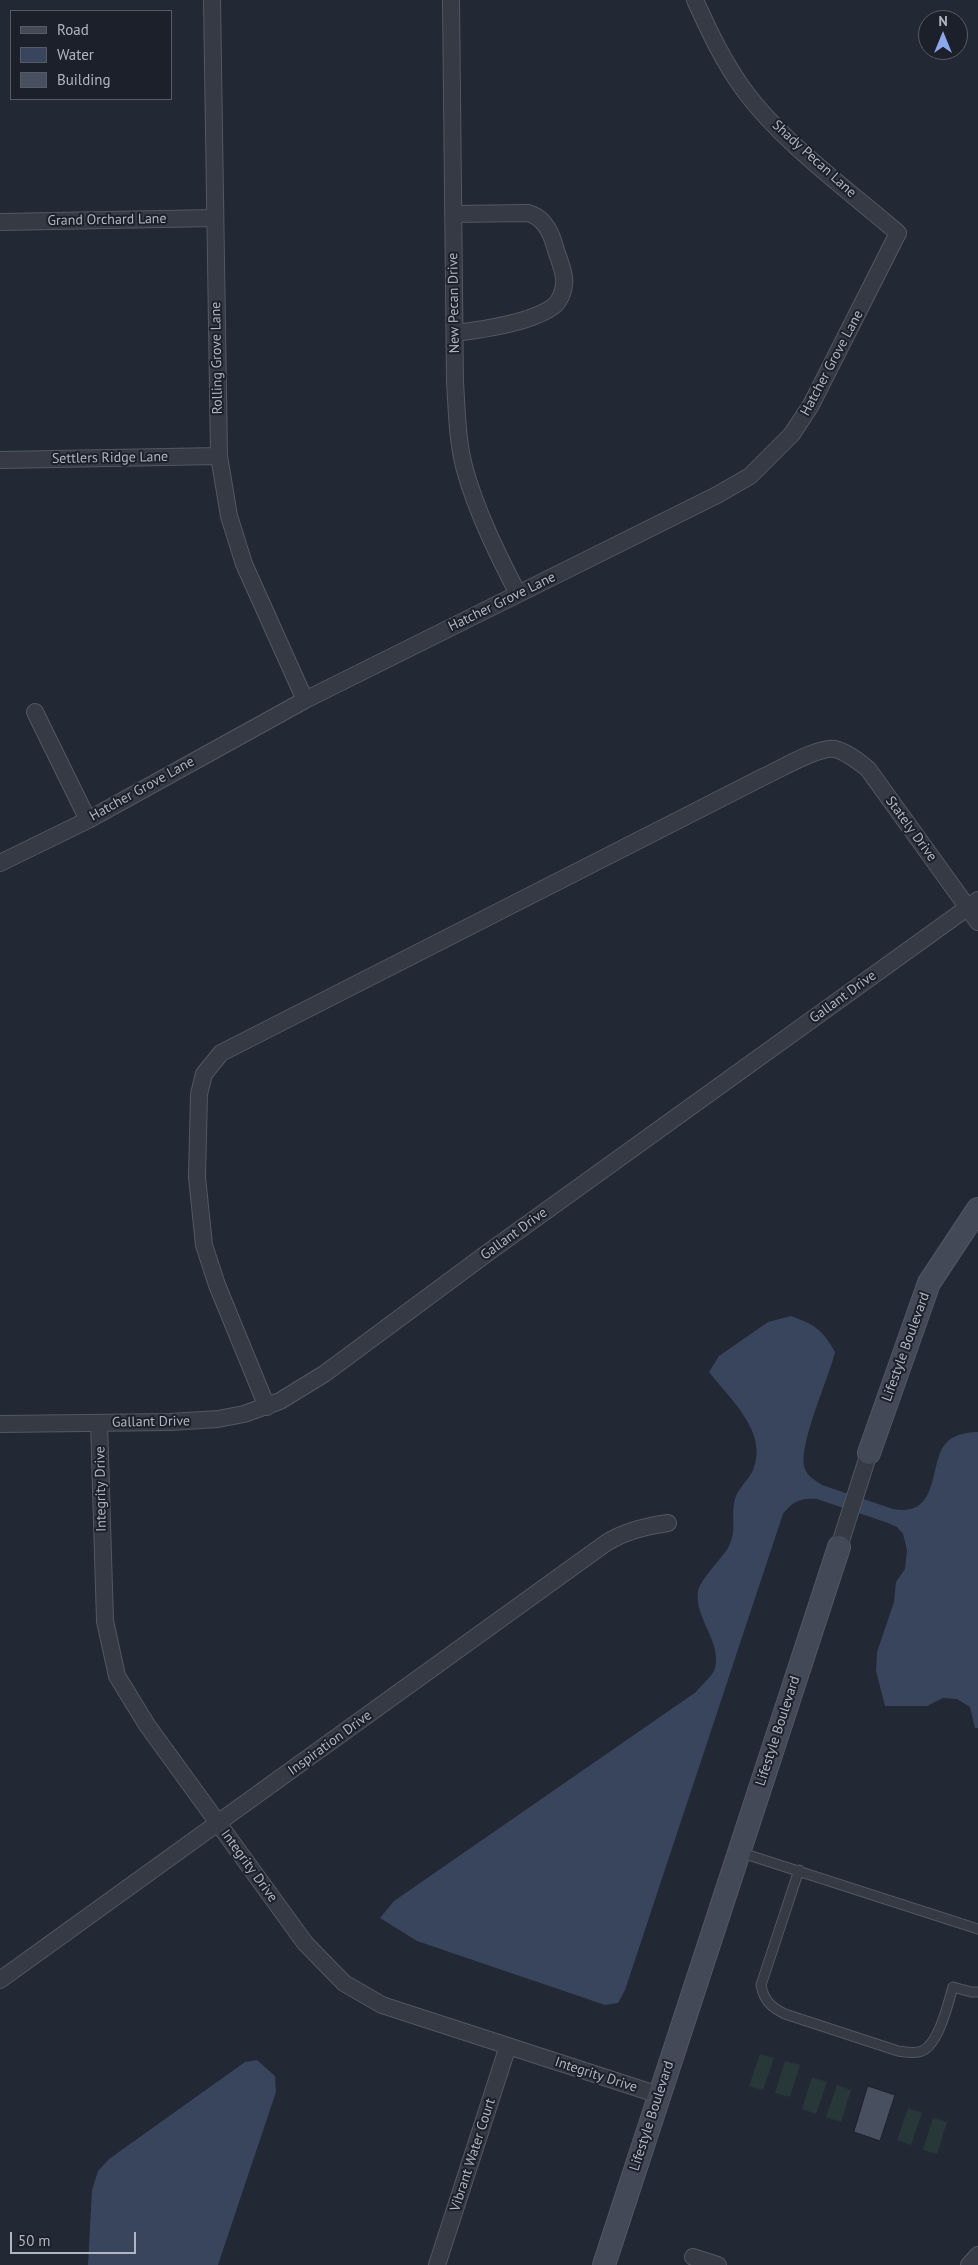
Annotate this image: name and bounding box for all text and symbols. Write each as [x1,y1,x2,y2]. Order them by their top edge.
legend [10,10,172,100]
north arrow [918,10,968,60]
text: N [938,12,948,30]
text: Road [57,20,89,39]
text: Water [57,45,94,64]
text: Building [57,70,111,89]
street label: Shady Pecan Lane [768,117,860,201]
street label: Grand Orchard Lane [47,211,167,229]
street label: New Pecan Drive [445,253,463,353]
street label: Rolling Grove Lane [208,301,226,415]
street label: Hatcher Grove Lane [797,307,867,419]
street label: Settlers Ridge Lane [52,449,168,467]
street label: Hatcher Grove Lane [446,569,558,635]
street label: Hatcher Grove Lane [87,753,197,825]
street label: Stately Drive [882,793,940,865]
street label: Gallant Drive [806,967,880,1027]
street label: Gallant Drive [477,1204,551,1264]
street label: Lifestyle Boulevard [879,1290,933,1404]
street label: Gallant Drive [112,1413,190,1431]
street label: Integrity Drive [92,1446,110,1532]
street label: Lifestyle Boulevard [752,1674,804,1788]
street label: Inspiration Drive [285,1707,375,1779]
street label: Integrity Drive [217,1826,281,1906]
street label: Integrity Drive [553,2054,639,2096]
street label: Lifestyle Boulevard [626,2059,678,2173]
street label: Vibrant Water Court [447,2096,499,2214]
scale bar [12,2222,139,2254]
text: 50 m [18,2231,51,2250]

